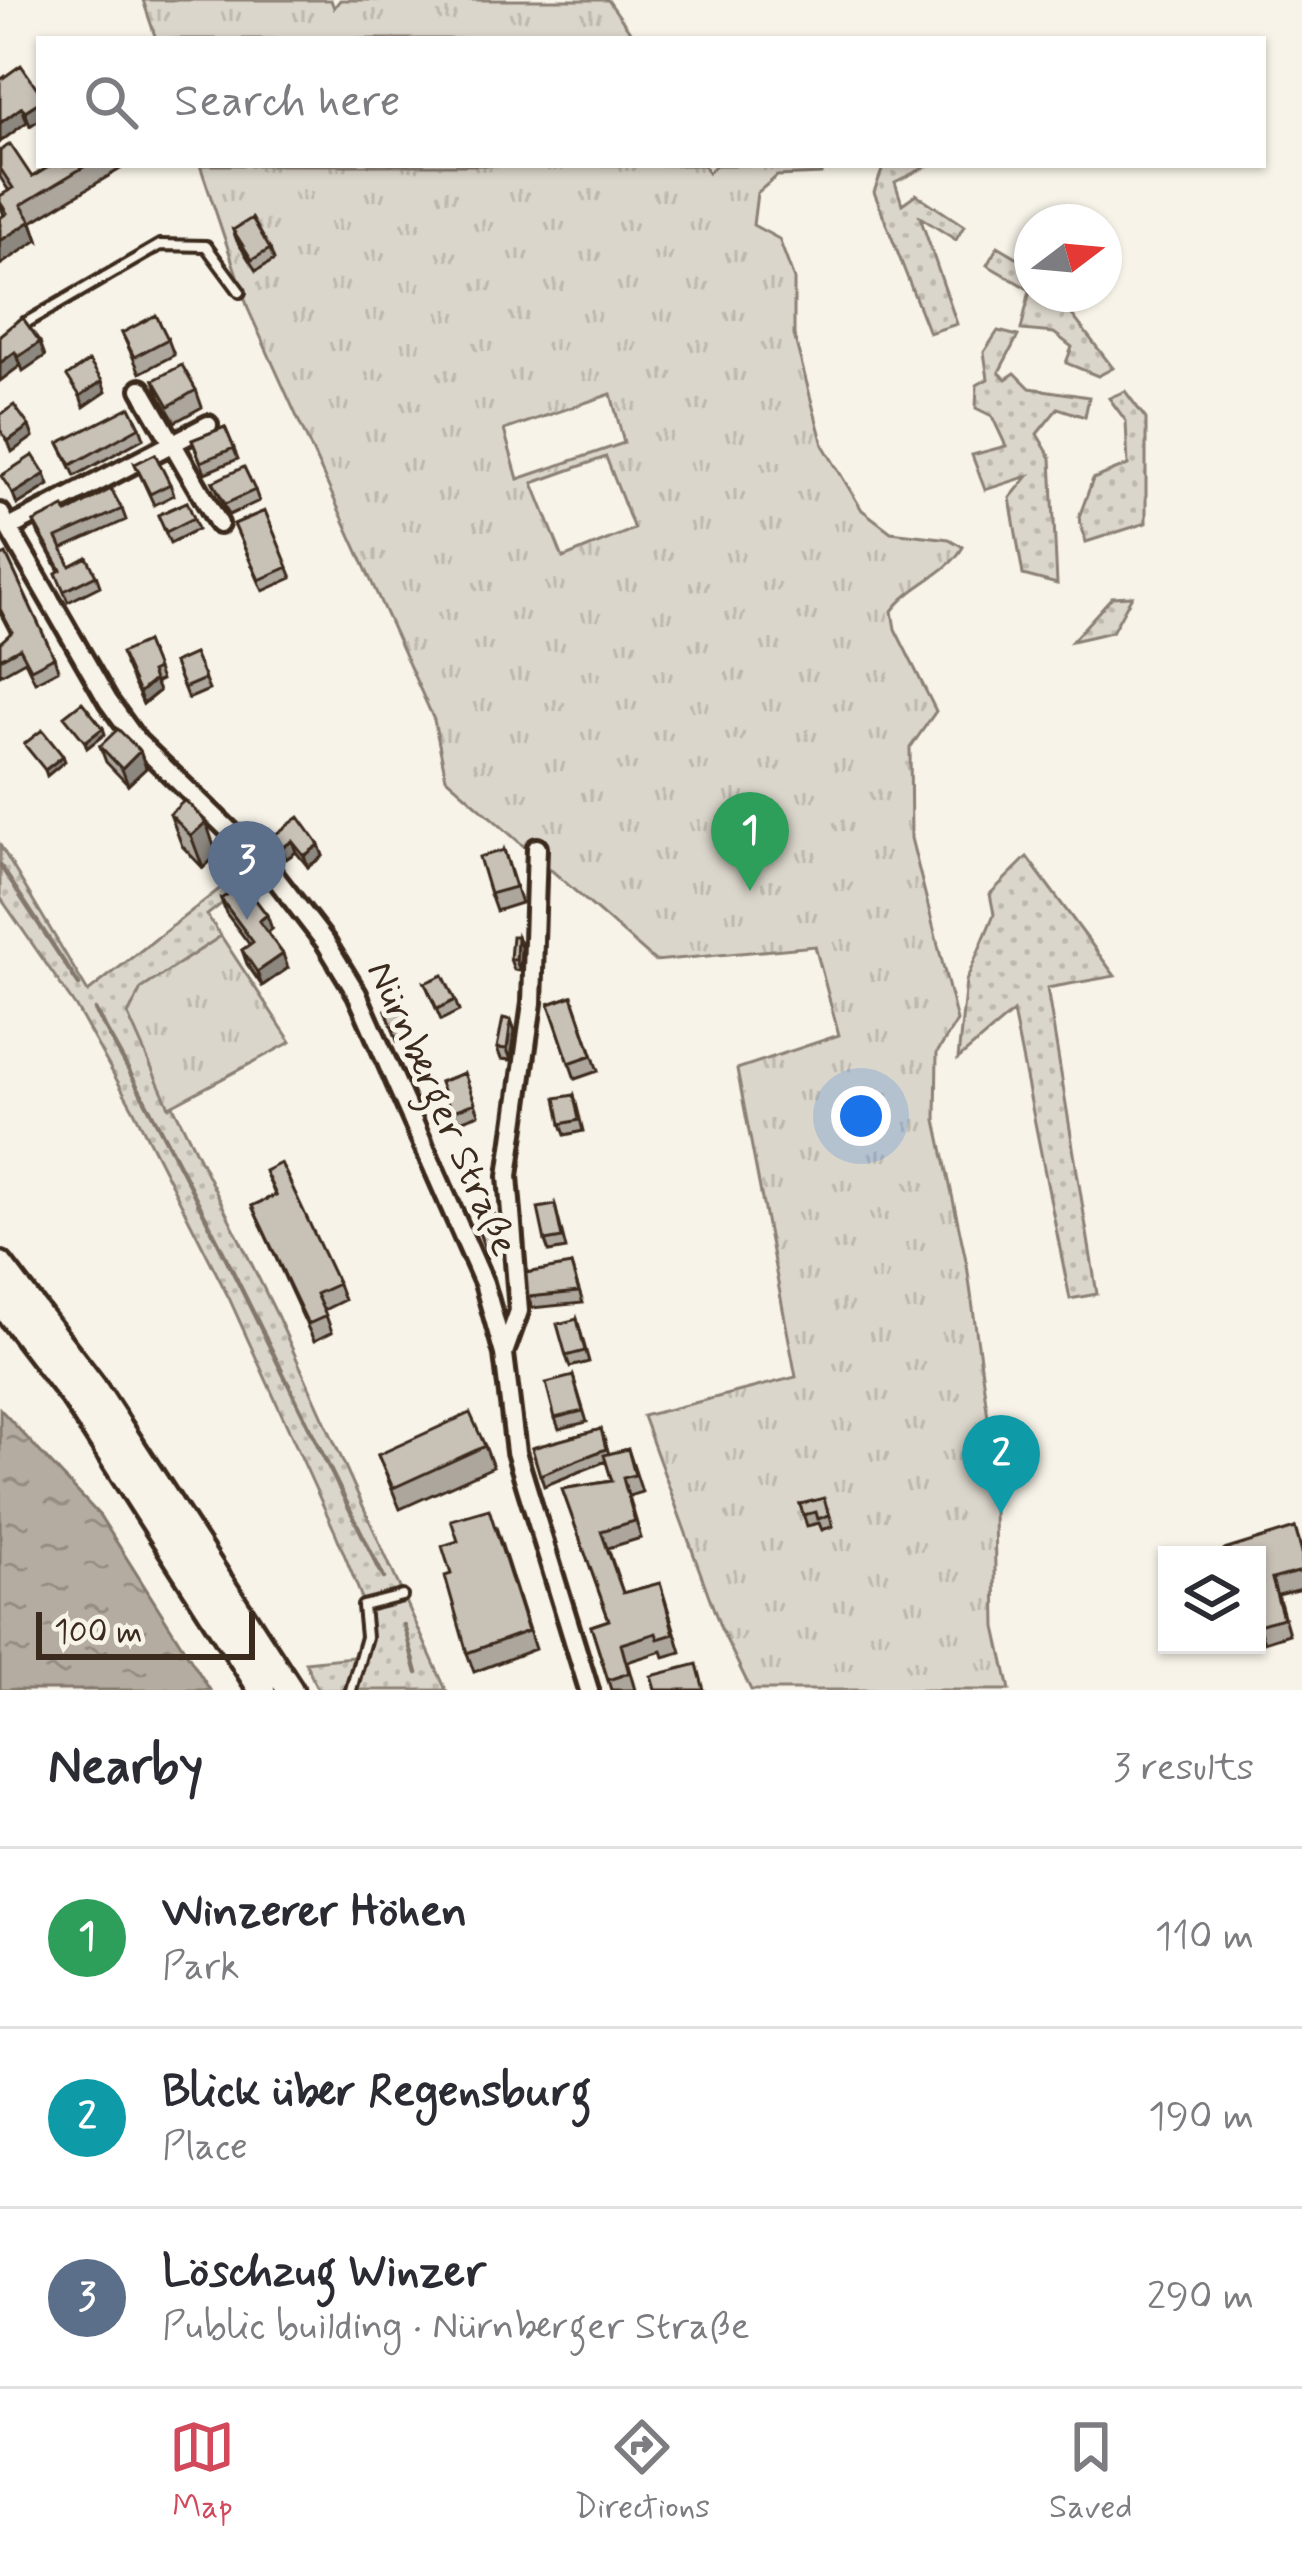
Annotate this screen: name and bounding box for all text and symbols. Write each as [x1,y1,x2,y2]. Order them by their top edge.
search box [36,36,1266,168]
icon: search [78,69,144,135]
text: Search here [174,73,401,132]
north arrow [1014,204,1122,312]
pin: 1 [711,792,789,891]
pin: 3 [208,821,286,920]
street label: Nürnberger Straße [350,954,529,1266]
your location [831,1086,891,1146]
pin: 2 [962,1415,1040,1514]
map controls [1158,1546,1266,1654]
button: layers [1158,1546,1266,1654]
scale bar [36,1606,255,1659]
text: 100 m [54,1611,143,1655]
text: Nearby [48,1735,203,1801]
text: 3 results [1113,1743,1254,1794]
text: Winzerer Höhen [162,1883,467,1942]
text: 1 [78,1912,96,1963]
text: 110 m [1155,1912,1254,1963]
text: Park [162,1942,240,1993]
text: Blick über Regensburg [162,2063,592,2122]
text: 2 [77,2092,97,2143]
text: 190 m [1148,2092,1254,2143]
text: Place [162,2122,248,2173]
text: Löschzug Winzer [162,2243,486,2302]
text: 3 [78,2272,96,2323]
text: 290 m [1147,2272,1254,2323]
text: Public building · Nürnberger Straße [162,2302,750,2353]
tab: Map [169,2414,235,2530]
tab: Directions [574,2414,710,2530]
tab: Saved [1049,2414,1133,2530]

